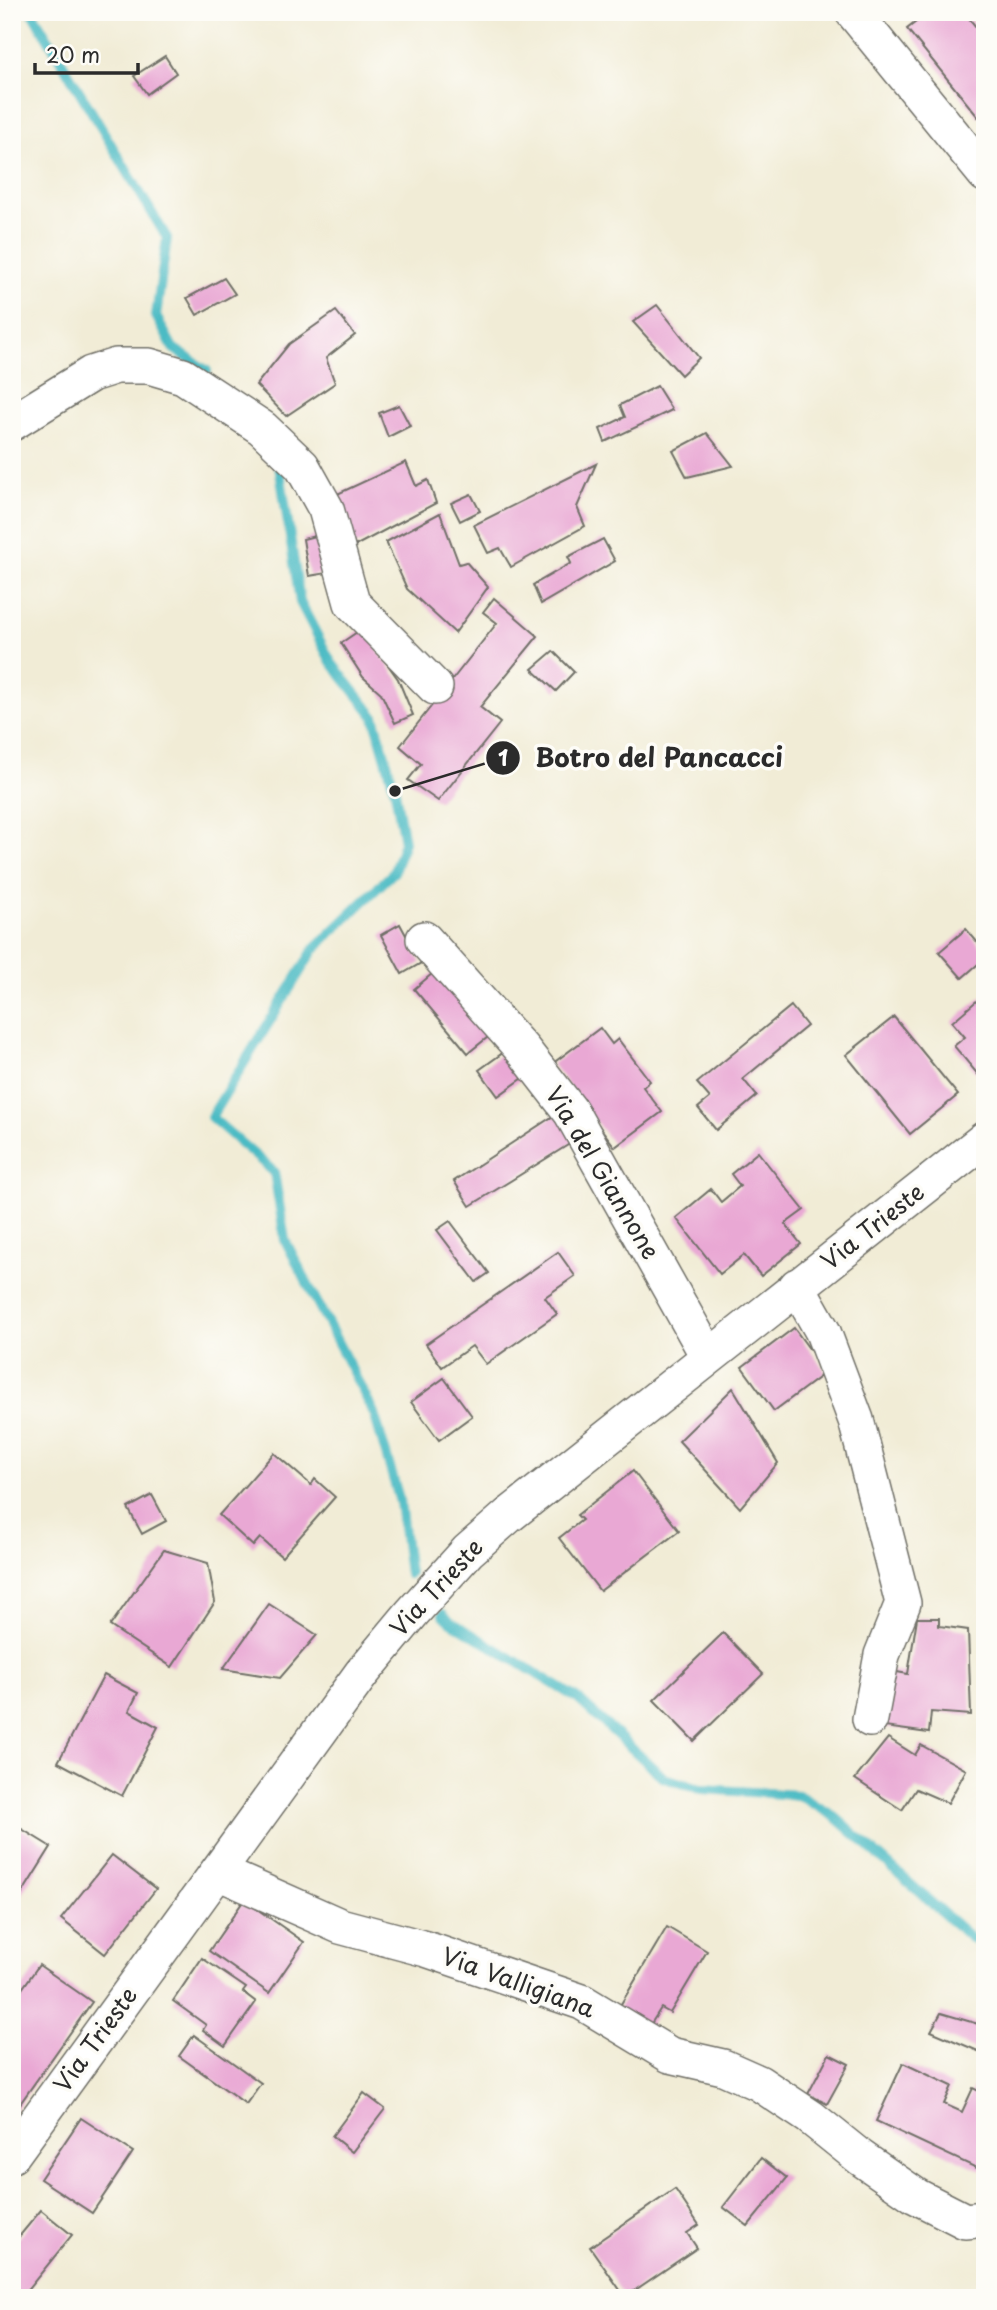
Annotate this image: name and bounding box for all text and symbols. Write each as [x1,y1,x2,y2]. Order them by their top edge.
scale bar [35,32,138,76]
text: 20 m [46,38,100,70]
callout: Botro del Pancacci [485,735,798,782]
text: Botro del Pancacci [535,737,783,776]
text: 1 [498,741,508,773]
street label: Via del Giannone [538,1079,670,1265]
street label: Via Trieste [812,1173,931,1277]
street label: Via Trieste [380,1529,491,1644]
street label: Via Valligiana [437,1937,601,2026]
street label: Via Trieste [44,1979,145,2099]

